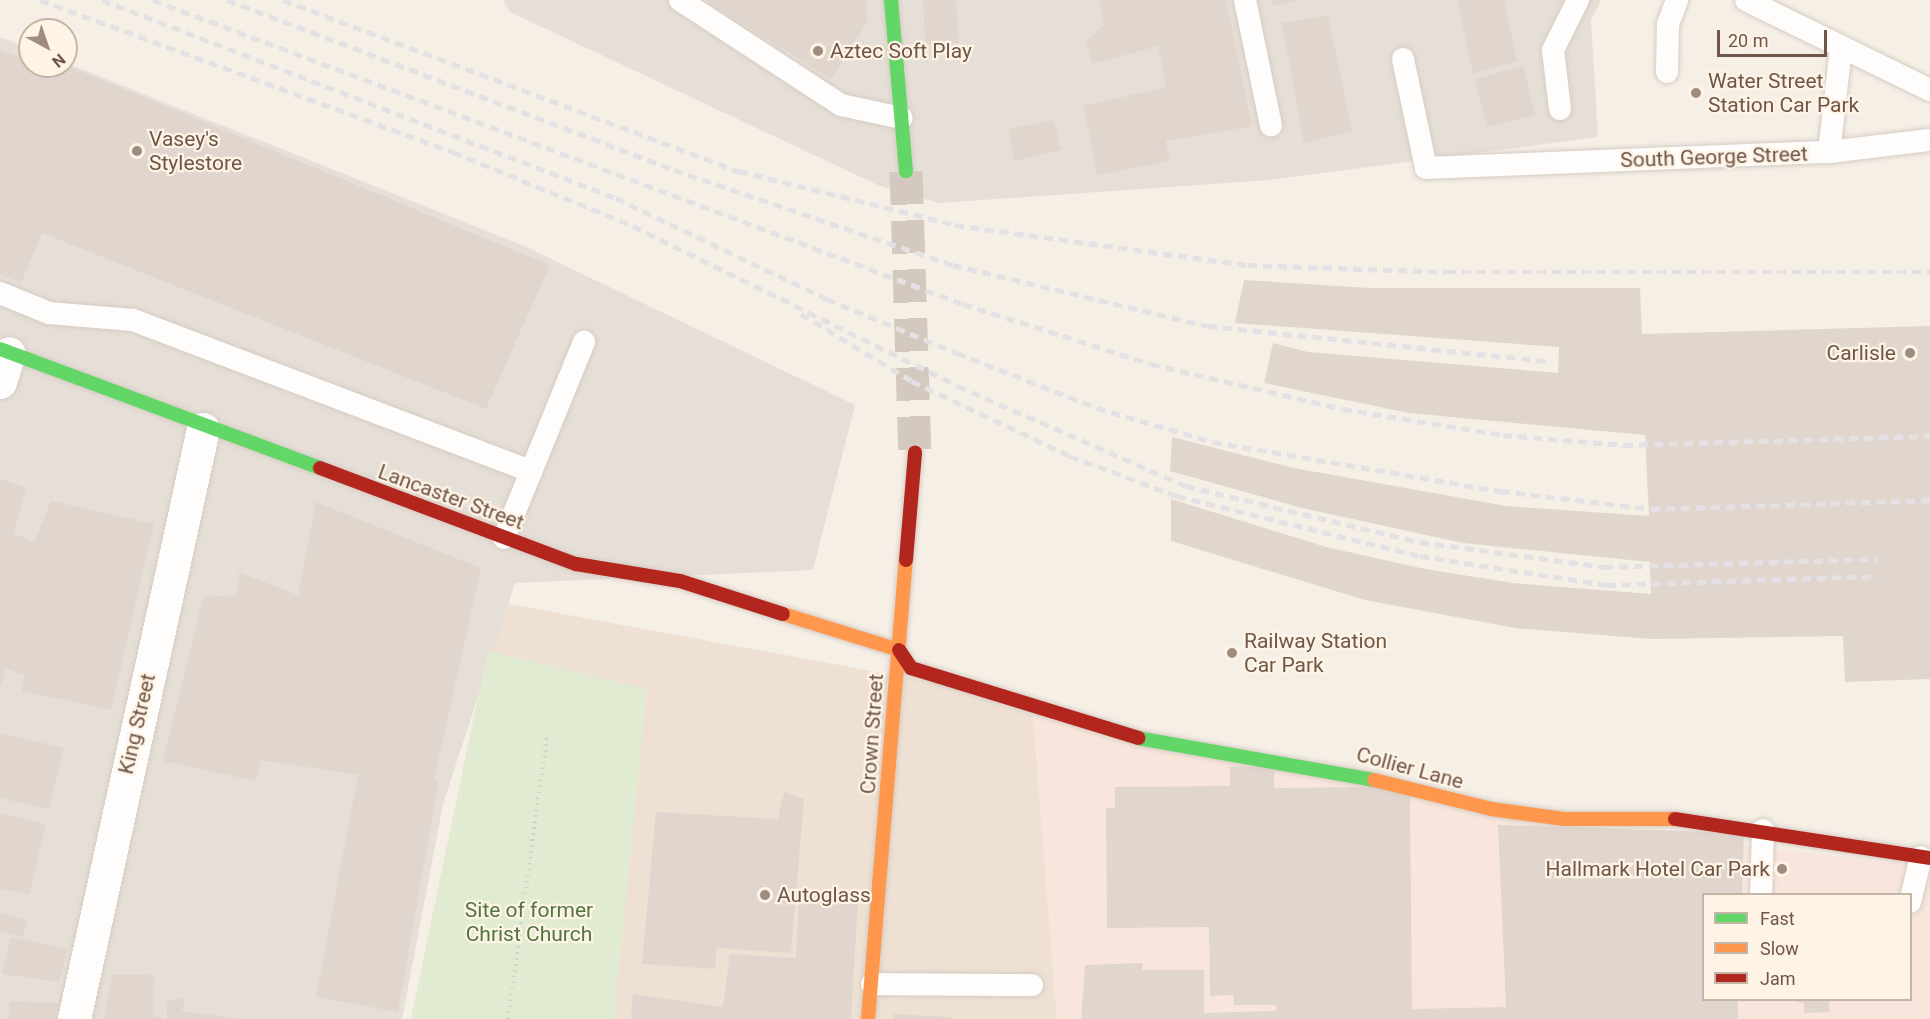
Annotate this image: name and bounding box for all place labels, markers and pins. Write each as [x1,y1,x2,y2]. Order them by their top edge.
place label: Aztec Soft Play [830,38,972,64]
marker: Aztec Soft Play [811,44,825,58]
place label: Water Street Station Car Park [1708,68,1859,118]
marker: Water Street Station Car Park [1689,86,1703,100]
place label: Vasey's Stylestore [149,126,242,176]
marker: Vasey's Stylestore [130,144,144,158]
place label: Carlisle [1826,340,1896,366]
marker: Carlisle [1901,344,1919,362]
place label: Railway Station Car Park [1244,628,1387,678]
marker: Railway Station Car Park [1225,646,1239,660]
place label: Hallmark Hotel Car Park [1546,856,1770,882]
marker: Hallmark Hotel Car Park [1775,862,1789,876]
place label: Autoglass [777,882,871,908]
marker: Autoglass [758,888,772,902]

